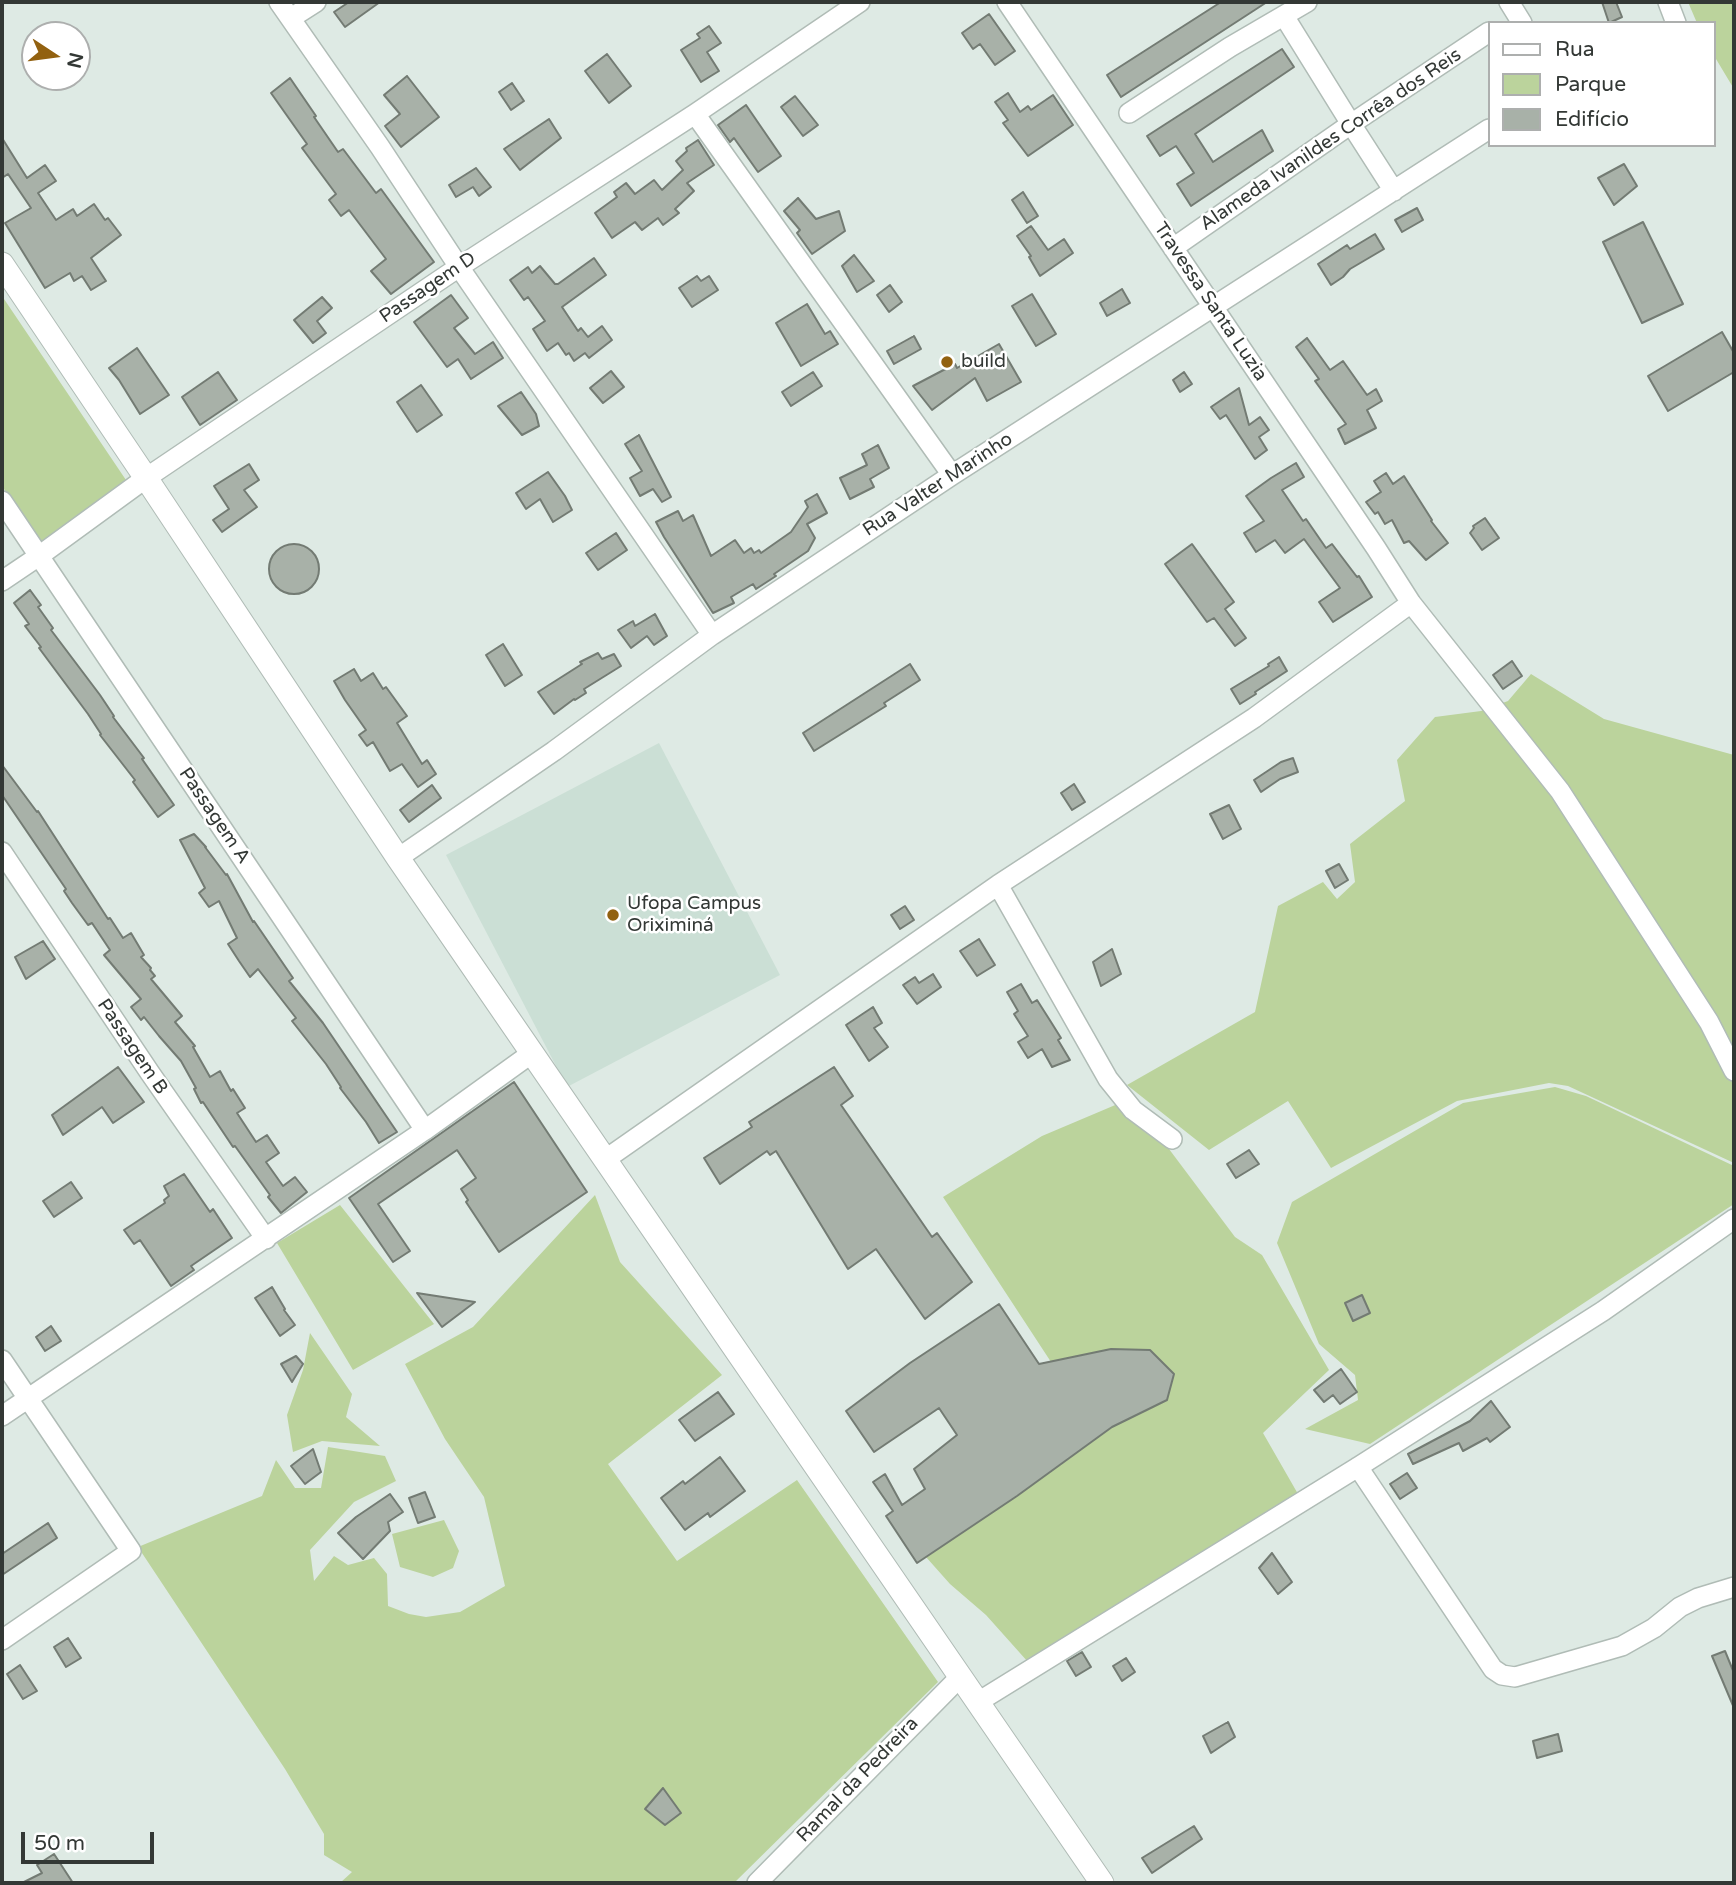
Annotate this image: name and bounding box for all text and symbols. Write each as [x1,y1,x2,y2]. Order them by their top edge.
north arrow [21,21,91,91]
legend [1488,21,1715,147]
text: Rua [1555,37,1595,62]
street label: Alameda Ivanildes Corrêa dos Reis [1196,44,1466,236]
text: N [62,50,87,70]
text: Parque [1555,72,1626,97]
text: Edifício [1555,107,1629,132]
street label: Travessa Santa Luzia [1148,218,1272,386]
street label: Passagem D [376,247,480,329]
place label: build [961,351,1006,373]
marker: build [939,354,955,370]
street label: Rua Valter Marinho [859,428,1017,542]
street label: Passagem A [173,764,255,868]
place label: Ufopa Campus Oriximiná [627,893,761,937]
marker: Ufopa Campus Oriximiná [605,907,621,923]
street label: Passagem B [92,995,172,1099]
street label: Ramal da Pedreira [792,1713,924,1847]
scale bar [24,1818,158,1862]
text: 50 m [34,1831,85,1856]

